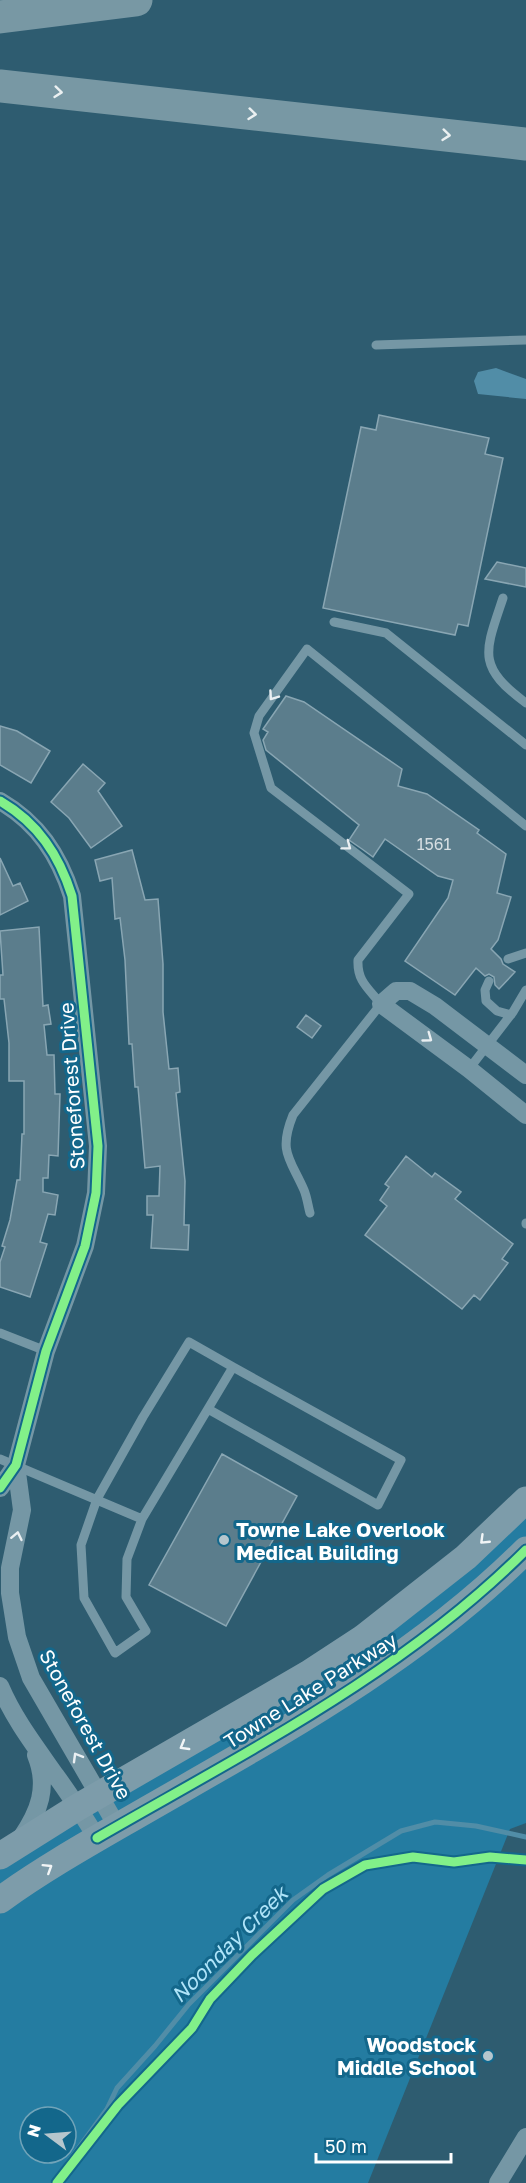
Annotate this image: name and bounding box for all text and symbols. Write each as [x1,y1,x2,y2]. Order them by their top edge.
one-way arrow [54,86,63,98]
one-way arrow [247,107,257,120]
one-way arrow [441,128,450,141]
one-way arrow [269,690,280,701]
house number: 1561 [417,834,451,854]
one-way arrow [340,839,351,850]
street label: Stoneforest Drive [53,1002,89,1170]
one-way arrow [421,1031,432,1042]
place label: Towne Lake Overlook Medical Building [236,1517,445,1564]
one-way arrow [9,1532,22,1542]
marker: Towne Lake Overlook Medical Building [217,1533,231,1547]
one-way arrow [480,1533,490,1544]
street label: Towne Lake Parkway [219,1627,401,1753]
street label: Stoneforest Drive [35,1645,137,1803]
one-way arrow [180,1739,190,1751]
one-way arrow [73,1753,84,1764]
one-way arrow [42,1863,52,1875]
water label: Noonday Creek [165,1879,294,2008]
place label: Woodstock Middle School [337,2032,476,2079]
marker: Woodstock Middle School [481,2049,495,2063]
north arrow [18,2105,78,2165]
text: N [22,2122,45,2139]
scale bar [316,2126,451,2164]
text: 50 m [325,2135,367,2157]

